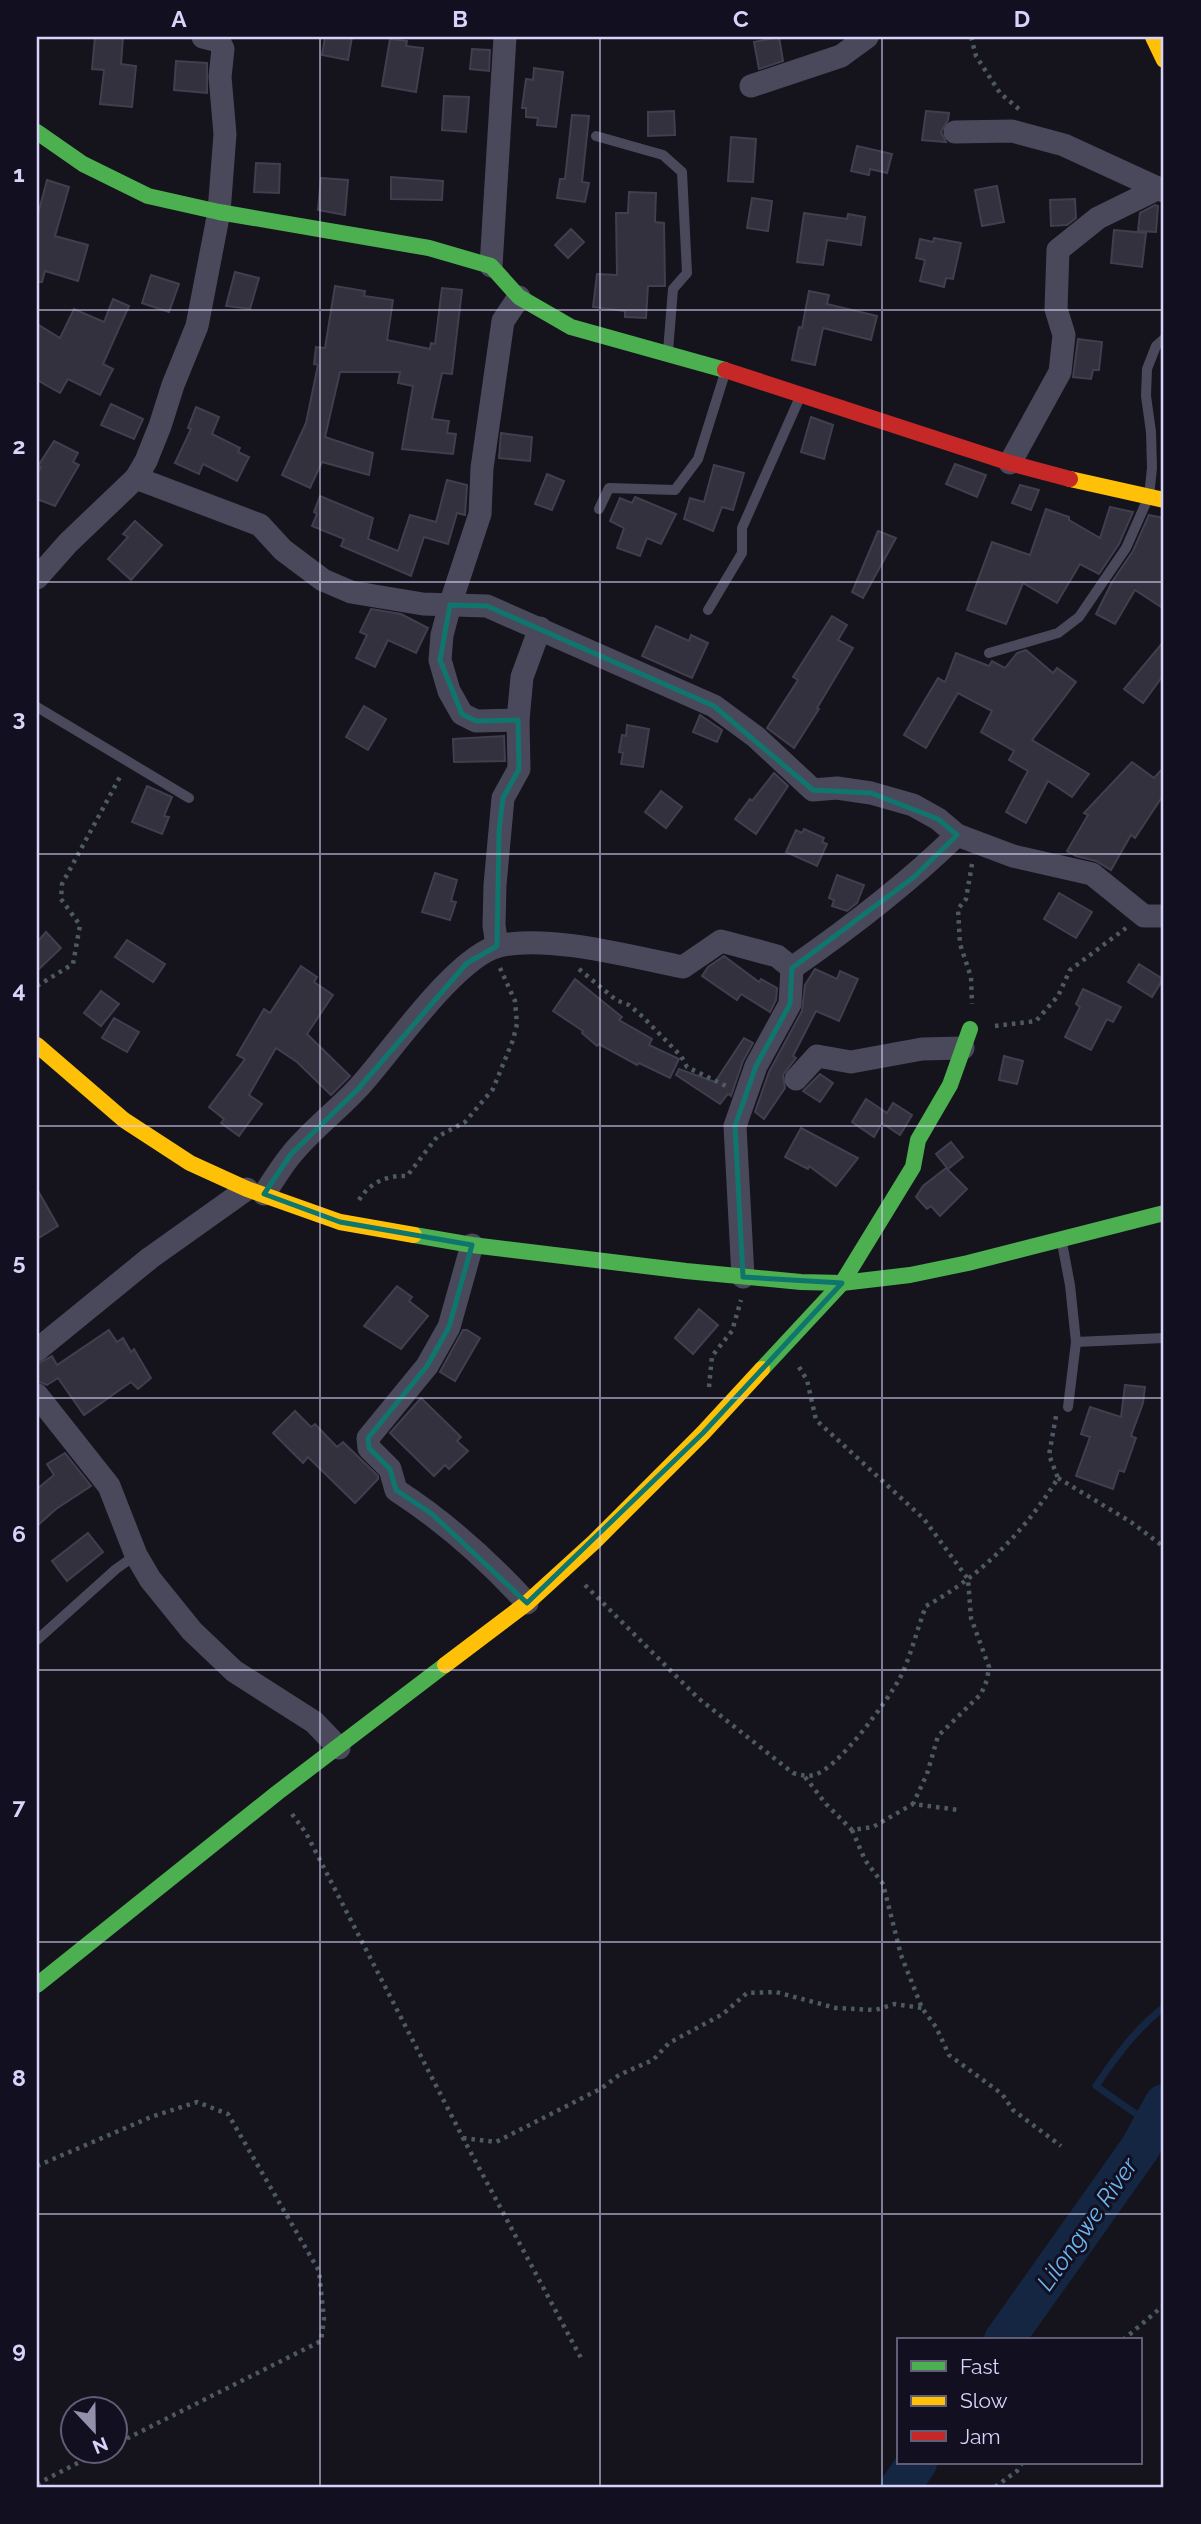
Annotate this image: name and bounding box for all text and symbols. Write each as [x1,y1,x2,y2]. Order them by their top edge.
text: A [171,5,187,32]
text: B [452,5,468,32]
text: C [733,5,749,32]
text: D [1014,5,1030,32]
text: 1 [13,160,25,187]
text: 2 [13,432,25,459]
text: 3 [13,704,25,731]
text: 4 [12,976,26,1003]
text: 5 [13,1248,26,1275]
text: 6 [12,1520,26,1547]
text: 7 [13,1792,26,1819]
text: 8 [12,2064,26,2091]
water label: Lilongwe River [1031,2151,1144,2296]
text: 9 [12,2336,26,2363]
legend [897,2338,1142,2464]
text: Fast [960,2354,1000,2379]
text: Slow [960,2388,1008,2413]
north arrow [60,2394,130,2464]
text: Jam [960,2424,1001,2449]
text: N [90,2433,111,2459]

